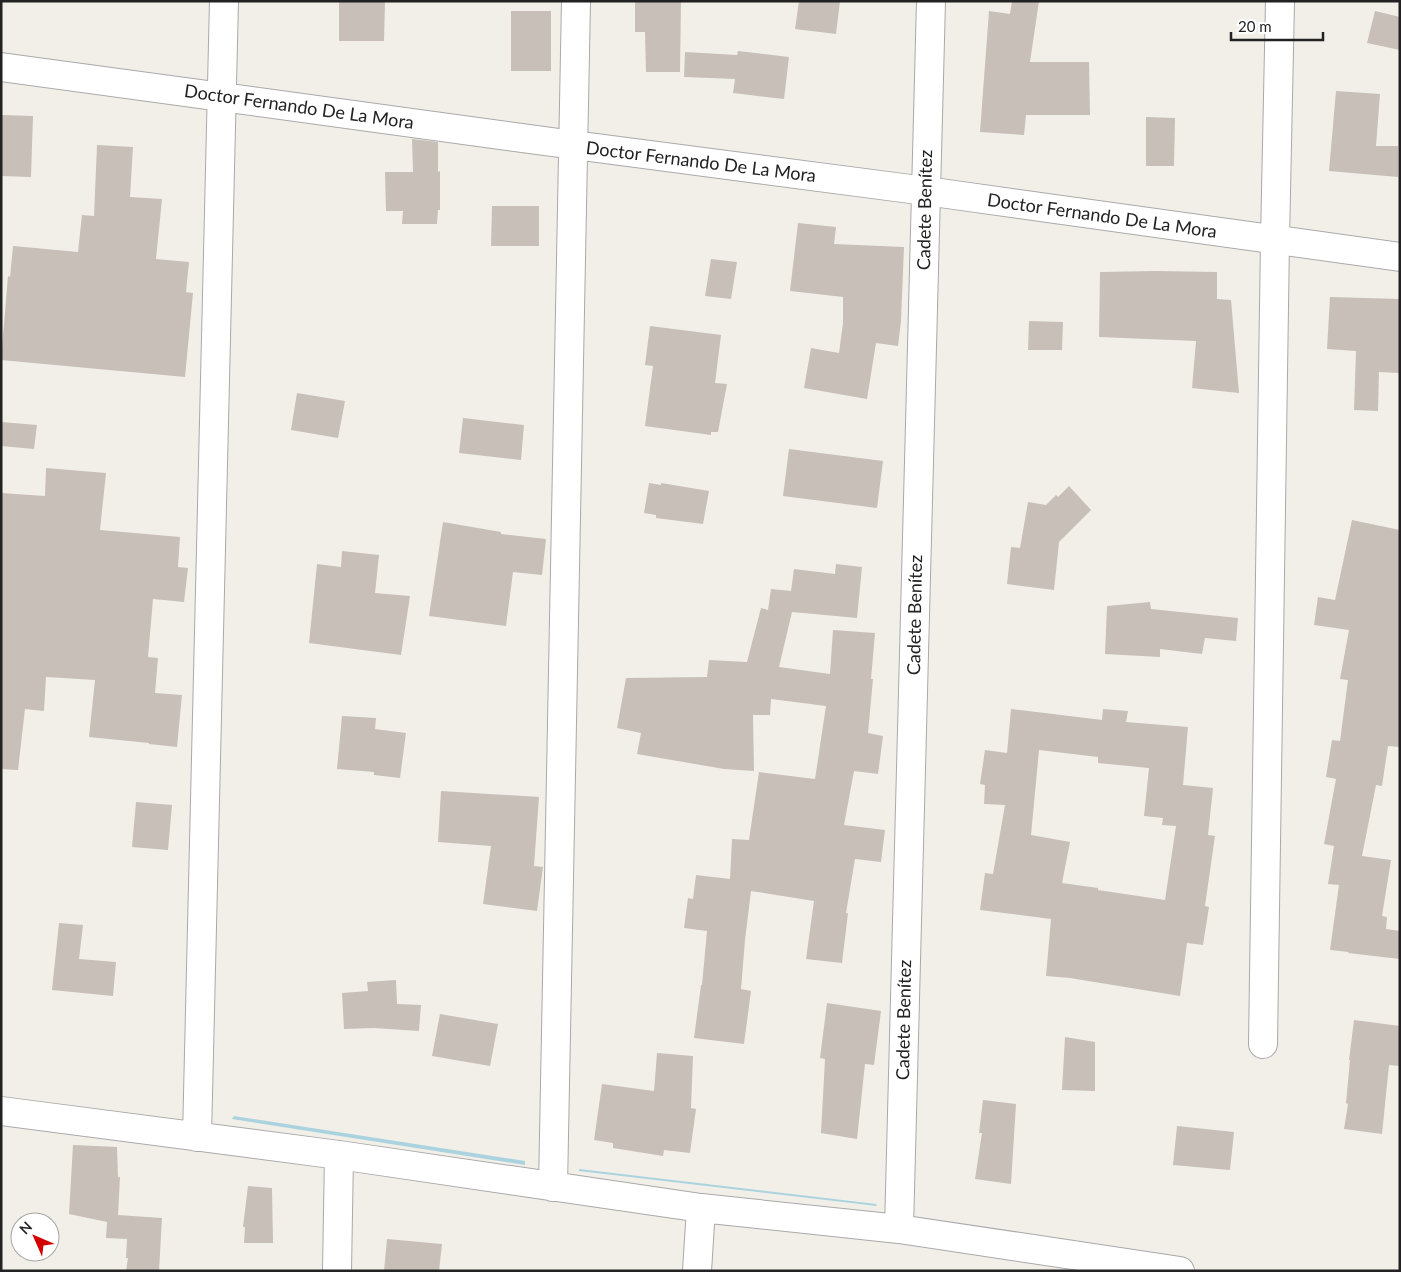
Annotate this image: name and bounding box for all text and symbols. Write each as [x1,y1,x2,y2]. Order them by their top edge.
scale bar [1231,10,1324,42]
text: 20 m [1238,17,1272,35]
street label: Doctor Fernando De La Mora [183,79,415,133]
street label: Doctor Fernando De La Mora [585,136,817,186]
street label: Cadete Benítez [912,150,936,270]
street label: Doctor Fernando De La Mora [986,188,1218,242]
street label: Cadete Benítez [902,555,926,675]
street label: Cadete Benítez [891,960,915,1080]
north arrow [10,1212,60,1262]
text: N [16,1218,35,1237]

